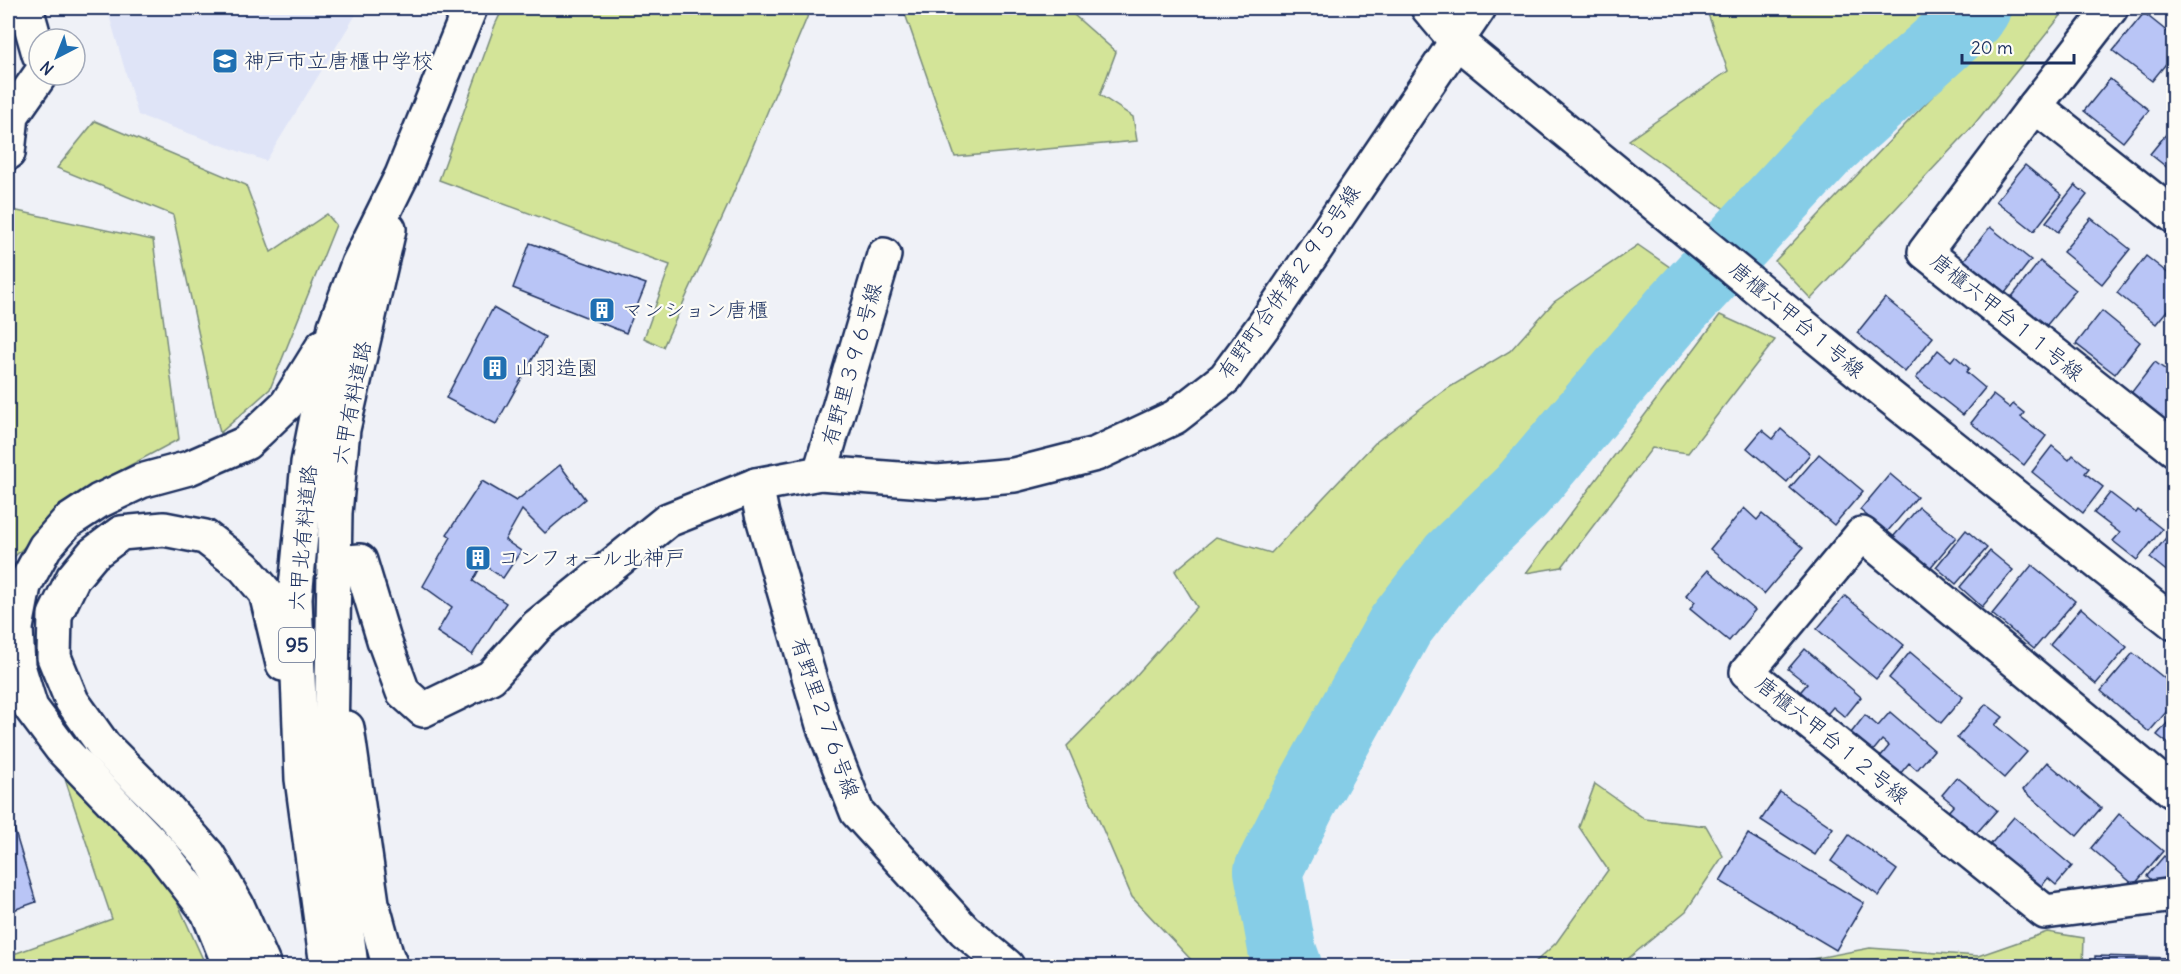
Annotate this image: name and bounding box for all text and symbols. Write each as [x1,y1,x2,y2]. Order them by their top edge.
north arrow [27,27,87,87]
scale bar [1962,27,2074,65]
text: 20 m [1971,36,2013,59]
school or university icon: 神戸市立唐櫃中学校 [210,46,240,76]
place label: 神戸市立唐櫃中学校 [244,47,433,74]
text: N [36,57,58,79]
street label: 有野町合併第２９５号線 [1211,179,1366,384]
street label: 唐櫃六甲台１１号線 [1925,247,2089,387]
street label: 唐櫃六甲台１号線 [1724,255,1870,384]
street label: 有野里３９６号線 [815,279,888,448]
building icon: マンション唐櫃 [587,295,617,325]
place label: マンション唐櫃 [622,296,768,323]
street label: 六甲有料道路 [326,338,377,467]
building icon: 山羽造園 [480,353,510,383]
place label: 山羽造園 [514,354,598,381]
street label: 六甲北有料道路 [283,464,322,612]
building icon: コンフォール北神戸 [463,543,493,573]
place label: コンフォール北神戸 [498,544,686,571]
road number: 95 [279,628,315,662]
street label: 有野里２７６号線 [785,634,866,802]
street label: 唐櫃六甲台１２号線 [1750,670,1914,810]

